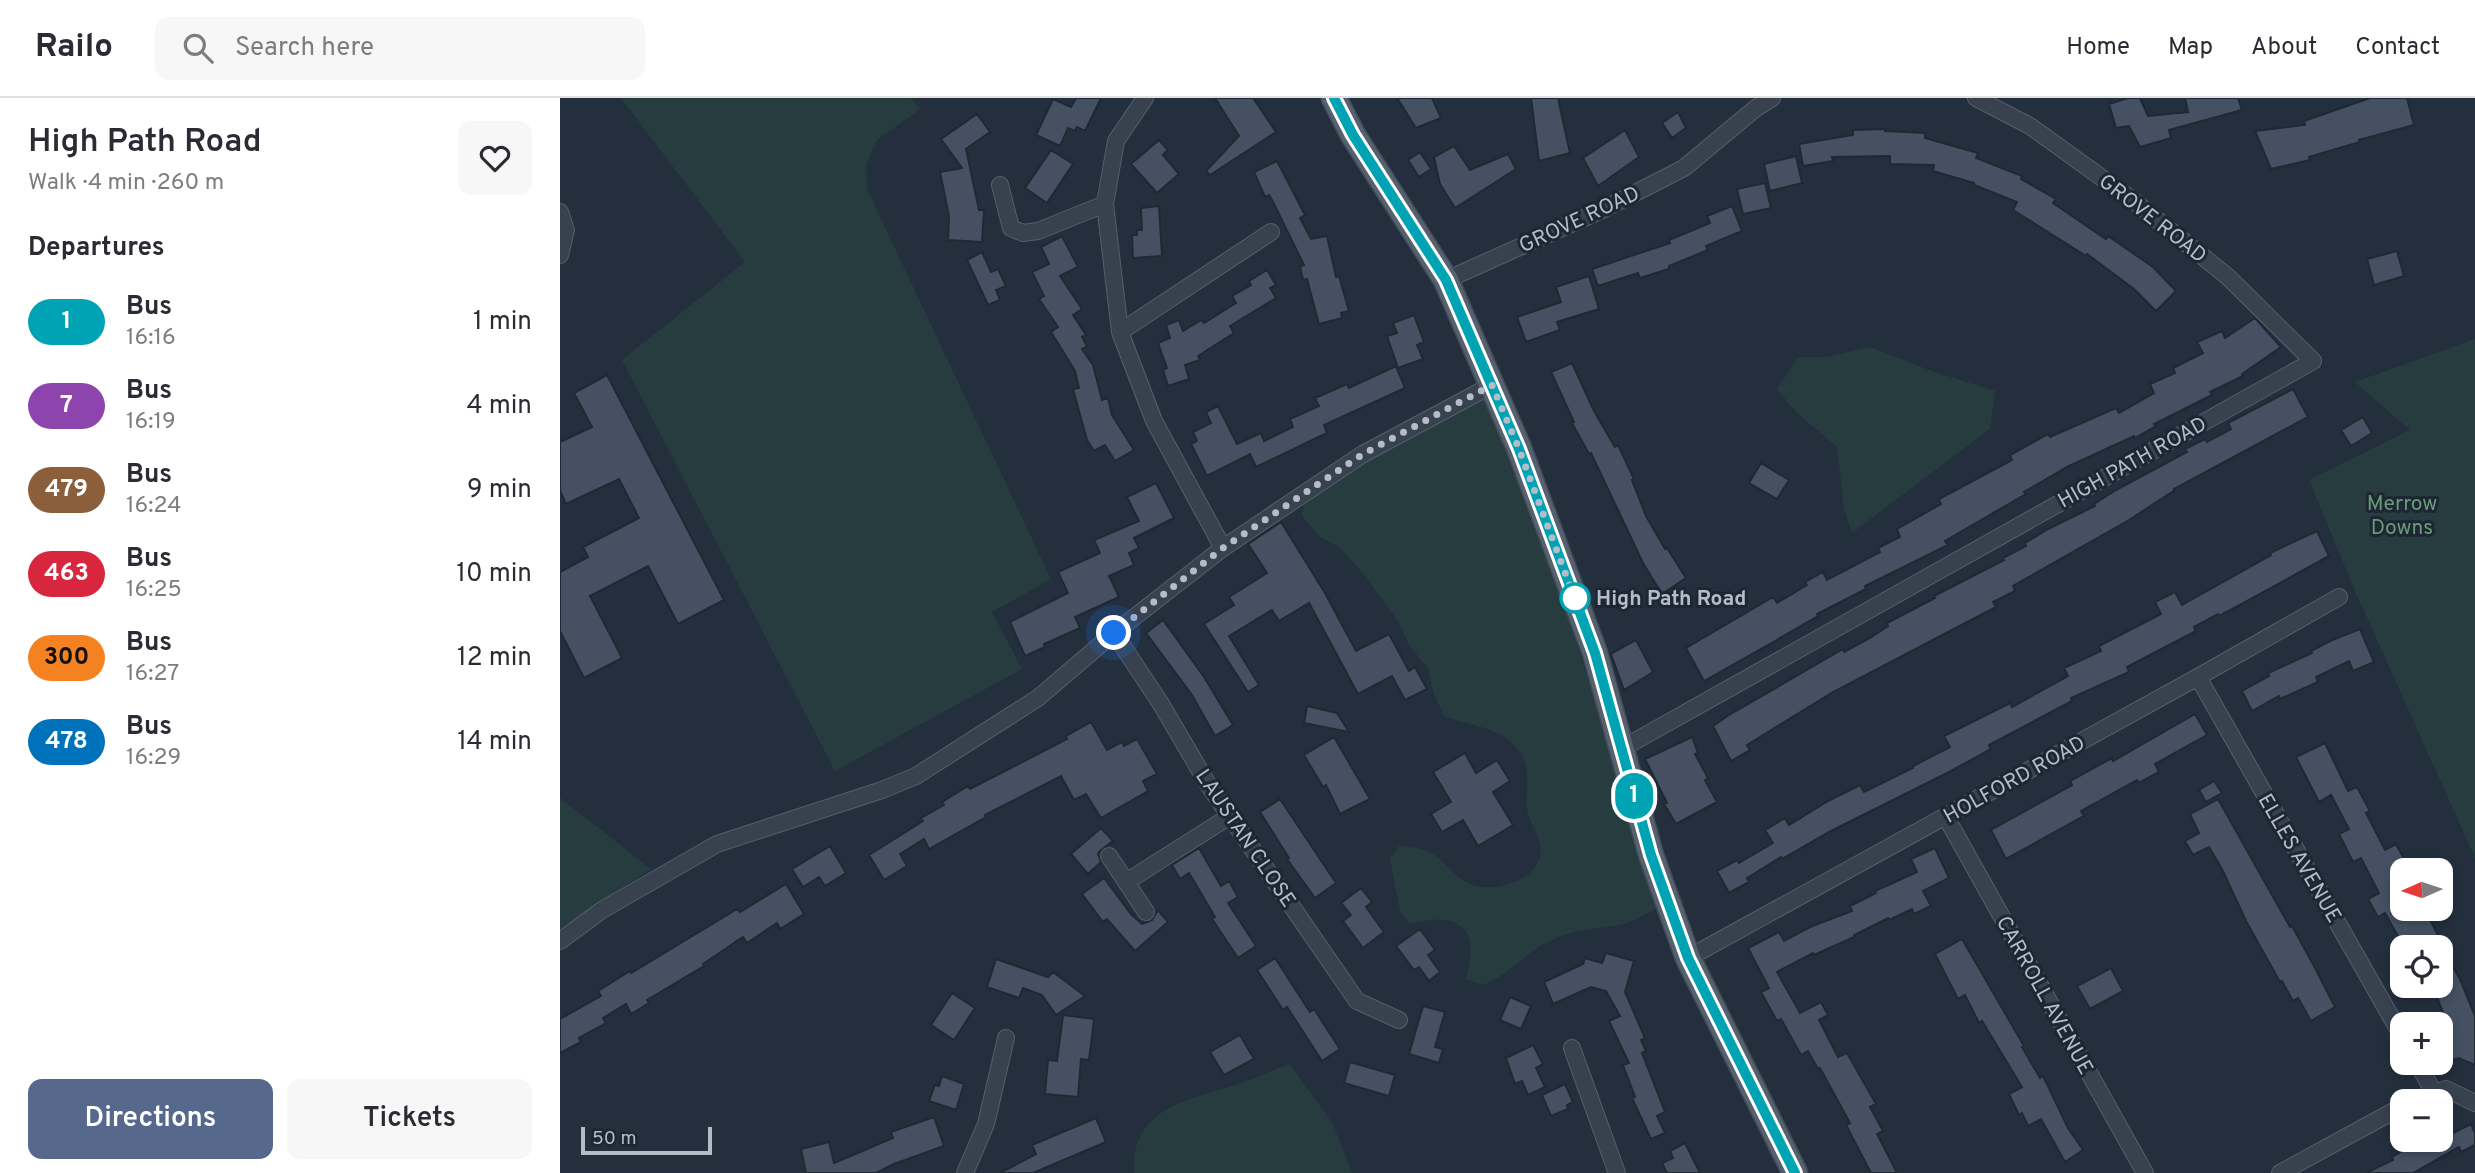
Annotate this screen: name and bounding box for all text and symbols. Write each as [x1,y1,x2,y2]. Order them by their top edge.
search box [155,17,645,80]
text: Railo [35,27,113,69]
icon: search [179,29,217,67]
text: Search here [235,32,374,65]
text: Home [2066,33,2130,63]
text: Map [2168,33,2213,63]
text: About [2251,33,2317,63]
text: Contact [2355,33,2440,63]
button: heart [458,121,532,195]
text: High Path Road [28,122,262,164]
text: Walk · 4 min · 260 m [28,169,224,198]
street label: GROVE ROAD [2093,169,2212,270]
street label: GROVE ROAD [1515,181,1644,260]
text: Departures [28,232,165,265]
text: Bus [126,291,172,324]
text: 1 min [473,306,532,339]
text: 1 [62,307,71,337]
text: 16:16 [126,324,176,353]
text: Bus [126,375,172,408]
text: 4 min [466,390,532,423]
text: 7 [60,391,73,421]
text: 16:19 [126,408,176,437]
street label: HIGH PATH ROAD [2054,411,2212,515]
text: Bus [126,459,172,492]
text: 9 min [467,474,532,507]
text: 479 [45,475,88,505]
park label: Merrow Downs [2367,491,2437,542]
text: 16:24 [126,492,182,521]
text: Bus [126,543,172,576]
text: 10 min [456,558,532,591]
text: 463 [44,559,89,589]
text: 16:25 [126,576,182,605]
marker: High Path Road [1560,583,1590,613]
place label: High Path Road [1596,586,1746,613]
your location [1096,615,1131,650]
text: Bus [126,627,172,660]
text: 12 min [457,642,532,675]
text: 300 [44,643,89,673]
text: 16:27 [126,660,179,689]
text: Bus [126,711,172,744]
text: 14 min [457,726,532,759]
text: 478 [45,727,88,757]
street label: HOLFORD ROAD [1939,730,2091,831]
text: 16:29 [126,744,181,773]
street label: LAUSTAN CLOSE [1188,764,1301,913]
line badge: 1 [1611,773,1657,819]
text: 1 [1629,781,1639,811]
street label: ELLES AVENUE [2251,789,2347,928]
north arrow [2390,858,2454,920]
map controls [2390,858,2453,1152]
street label: CARROLL AVENUE [1989,912,2098,1080]
button: locate [2390,935,2453,998]
button: + [2390,1012,2453,1075]
button: Directions [28,1079,273,1159]
button: Tickets [287,1079,532,1159]
button: − [2390,1089,2453,1152]
scale bar [581,1124,712,1156]
text: 50 m [592,1127,637,1151]

